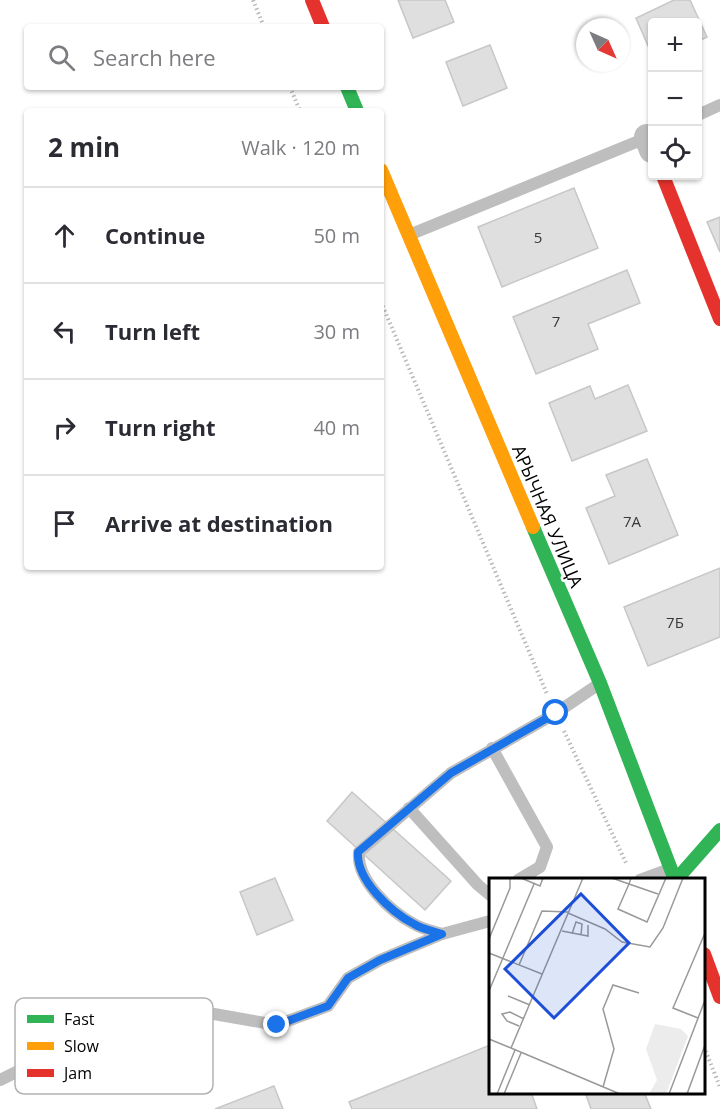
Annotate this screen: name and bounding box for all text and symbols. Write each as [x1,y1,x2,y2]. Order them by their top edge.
north arrow [576,18,630,72]
map controls [648,18,702,180]
button: + [648,18,702,72]
search box [24,24,384,90]
icon: search [45,41,78,74]
text: Search here [93,42,216,72]
button: − [648,72,702,126]
button: locate [648,126,702,180]
text: 2 min [48,129,120,165]
text: Walk · 120 m [241,134,360,161]
icon: ahead [48,219,81,252]
text: Continue [105,220,205,250]
text: 50 m [313,222,360,249]
house number: 5 [534,227,542,247]
house number: 7 [552,311,560,331]
icon: left [48,315,81,348]
text: Turn left [105,316,200,346]
text: 30 m [313,318,360,345]
icon: right [48,411,81,444]
text: Turn right [105,412,216,442]
text: 40 m [313,414,360,441]
street label: АРЫЧНАЯ УЛИЦА [507,441,589,592]
icon: arrive [48,507,81,540]
text: Arrive at destination [105,508,333,538]
house number: 7А [623,511,642,531]
house number: 7Б [666,612,684,632]
route start [542,699,568,725]
inset map [489,878,705,1094]
legend [15,998,213,1094]
text: Fast [64,1008,95,1030]
route end [263,1011,289,1037]
text: Slow [64,1035,99,1057]
text: Jam [62,1062,92,1084]

